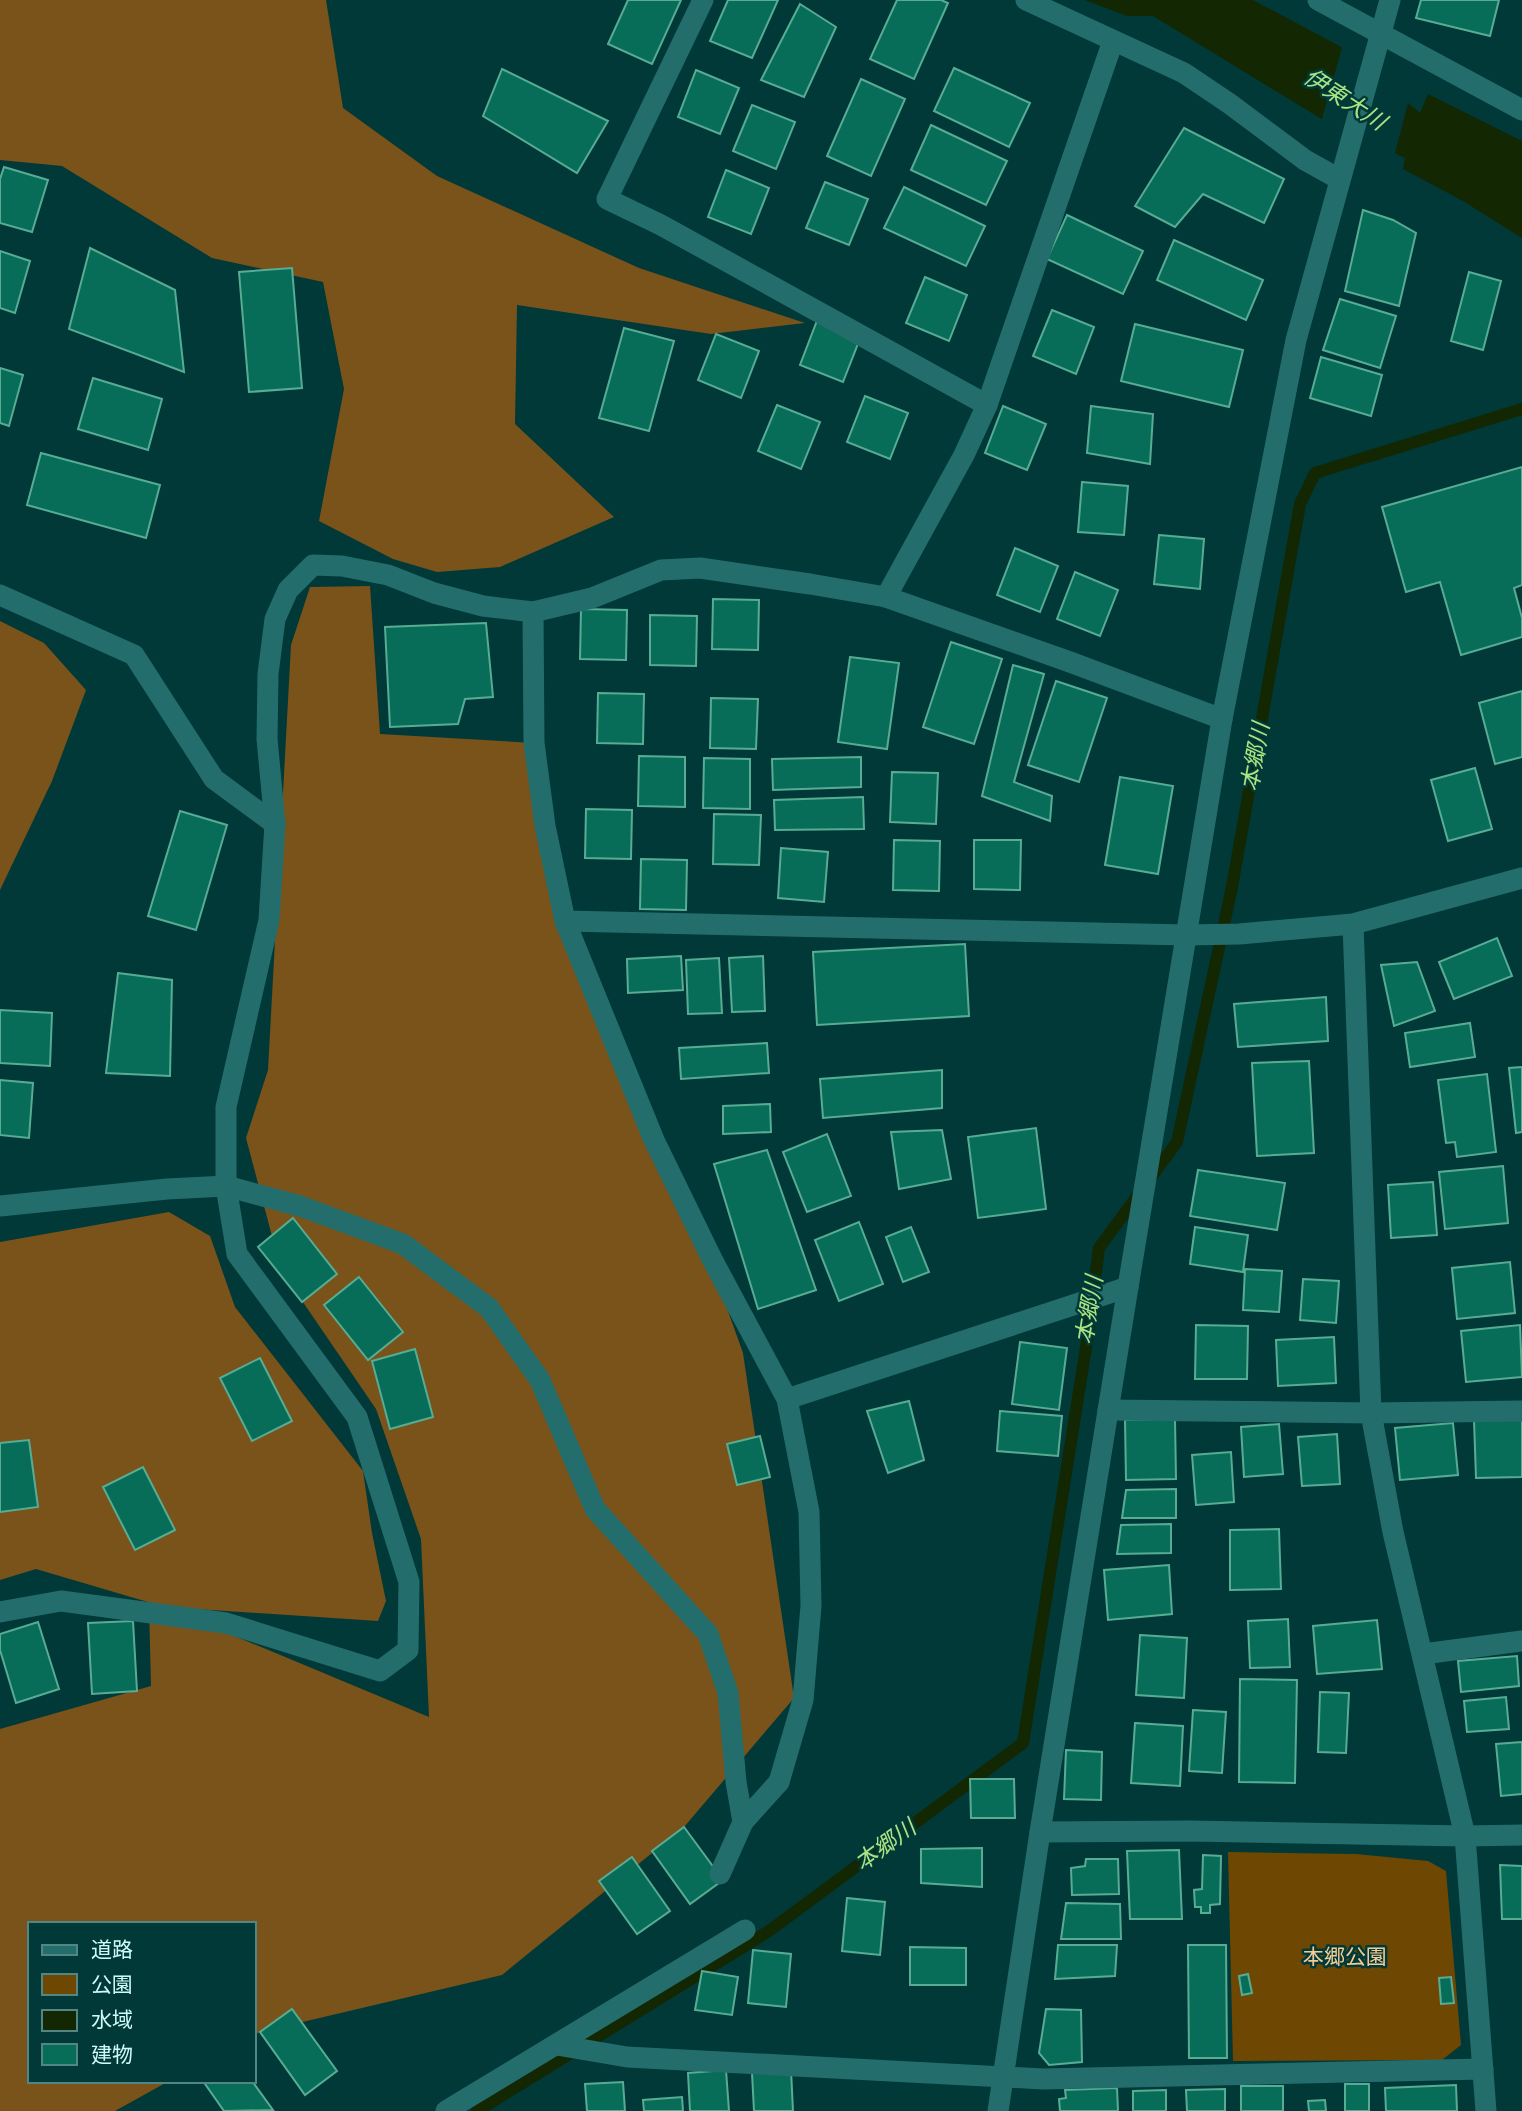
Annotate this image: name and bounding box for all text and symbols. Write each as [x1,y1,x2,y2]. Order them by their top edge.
water label: 伊東大川 [1298,61,1395,138]
water label: 本郷川 [1233,717,1276,794]
water label: 本郷川 [1068,1270,1110,1346]
water label: 本郷川 [848,1810,924,1877]
legend [28,1922,256,2083]
text: 道路 [91,1935,133,1964]
park label: 本郷公園 [1303,1942,1387,1971]
text: 公園 [91,1970,133,1999]
text: 水域 [91,2005,133,2034]
text: 建物 [91,2040,133,2069]

